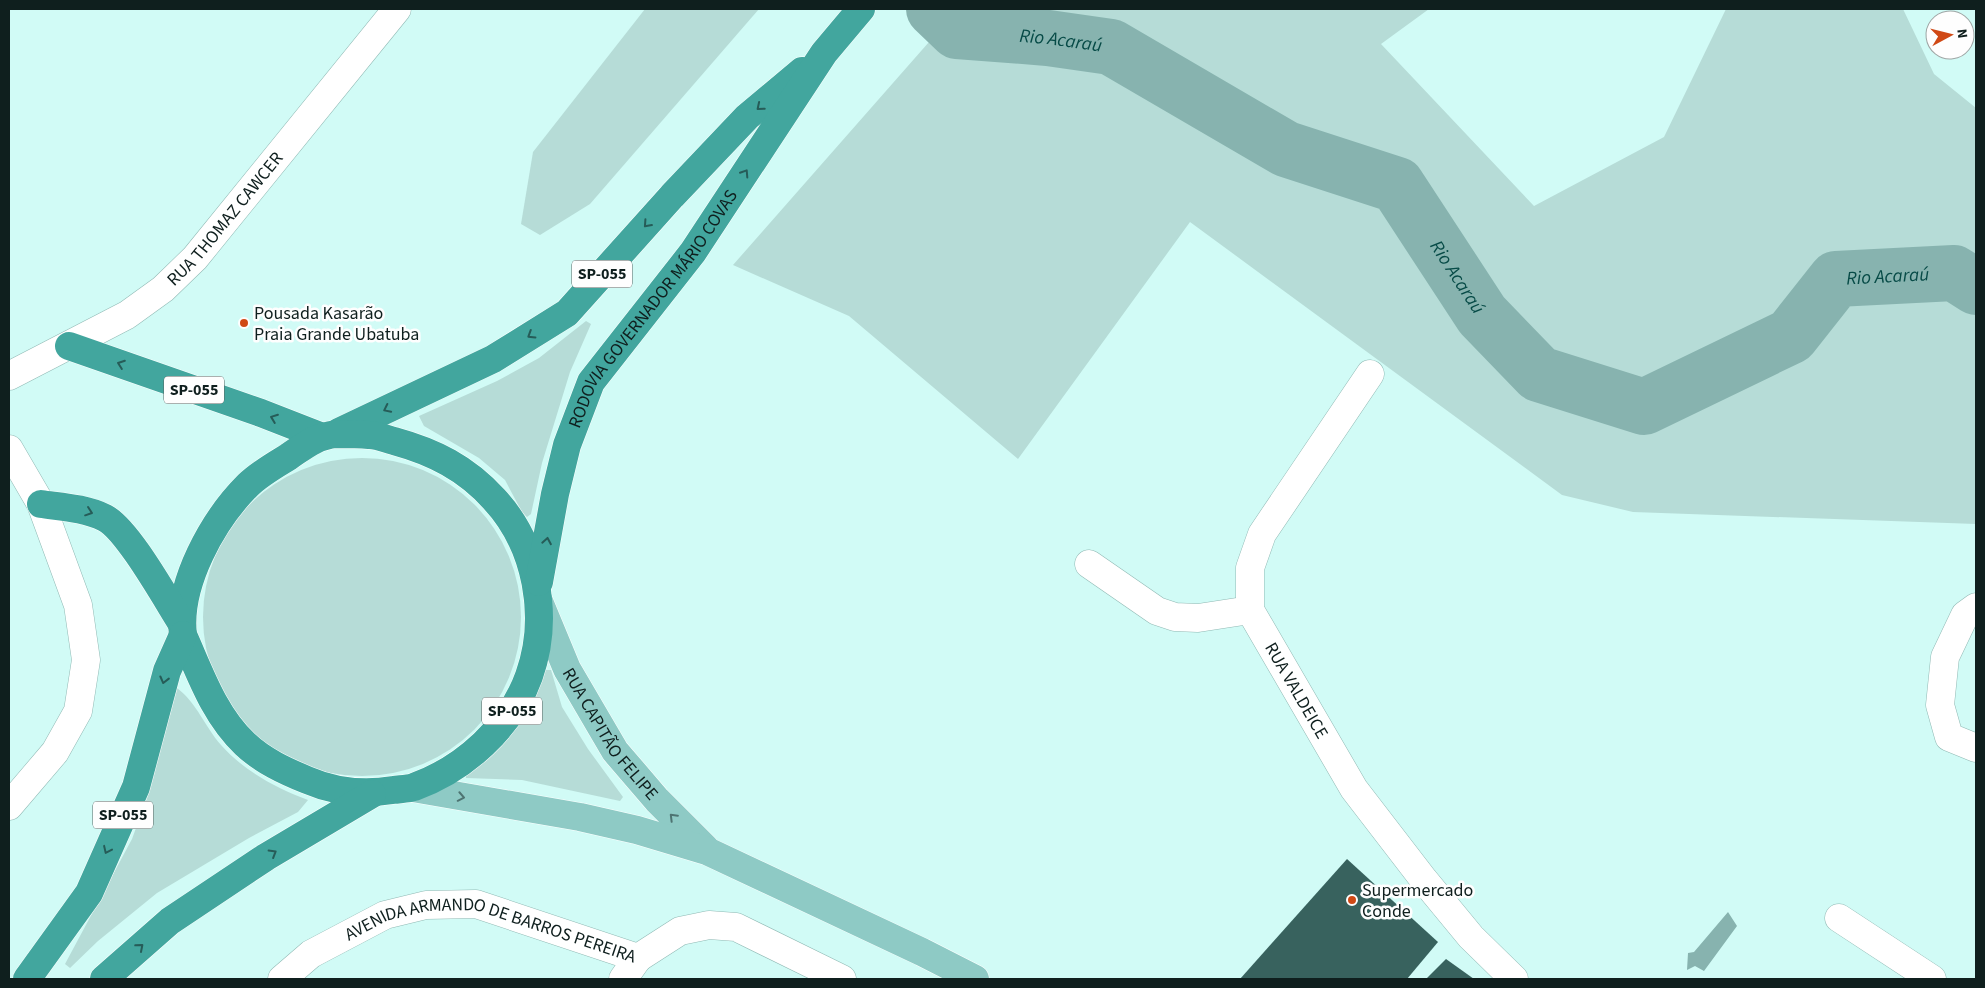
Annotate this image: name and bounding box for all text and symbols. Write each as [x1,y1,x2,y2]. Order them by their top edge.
north arrow [1925,10,1975,60]
water label: Rio Acaraú [1018,22,1104,59]
text: N [1951,28,1972,39]
one-way arrow [757,101,766,109]
street label: RUA THOMAZ CAWCER [161,146,289,291]
one-way arrow [739,170,748,179]
street label: RODOVIA GOVERNADOR MÁRIO COVAS [562,185,743,432]
one-way arrow [644,218,653,227]
water label: Rio Acaraú [1423,235,1491,319]
road number: SP-055 [572,260,632,288]
water label: Rio Acaraú [1846,261,1930,292]
place label: Pousada Kasarão Praia Grande Ubatuba [254,301,419,347]
marker: Pousada Kasarão Praia Grande Ubatuba [238,317,250,329]
one-way arrow [527,329,536,339]
one-way arrow [117,360,126,370]
road number: SP-055 [164,376,224,404]
one-way arrow [383,403,392,413]
one-way arrow [271,414,279,424]
one-way arrow [84,507,92,517]
one-way arrow [541,536,551,545]
street label: RUA VALDEICE [1259,638,1335,743]
street label: RUA CAPITÃO FELIPE [556,663,664,805]
one-way arrow [160,675,170,683]
road number: SP-055 [482,698,542,724]
one-way arrow [456,791,465,801]
road number: SP-055 [93,802,153,828]
one-way arrow [670,813,679,822]
one-way arrow [102,845,113,854]
one-way arrow [267,850,276,860]
place label: Supermercado Conde [1362,878,1473,924]
street label: AVENIDA ARMANDO DE BARROS PEREIRA [340,892,640,969]
marker: Supermercado Conde [1346,894,1358,906]
one-way arrow [135,944,144,953]

